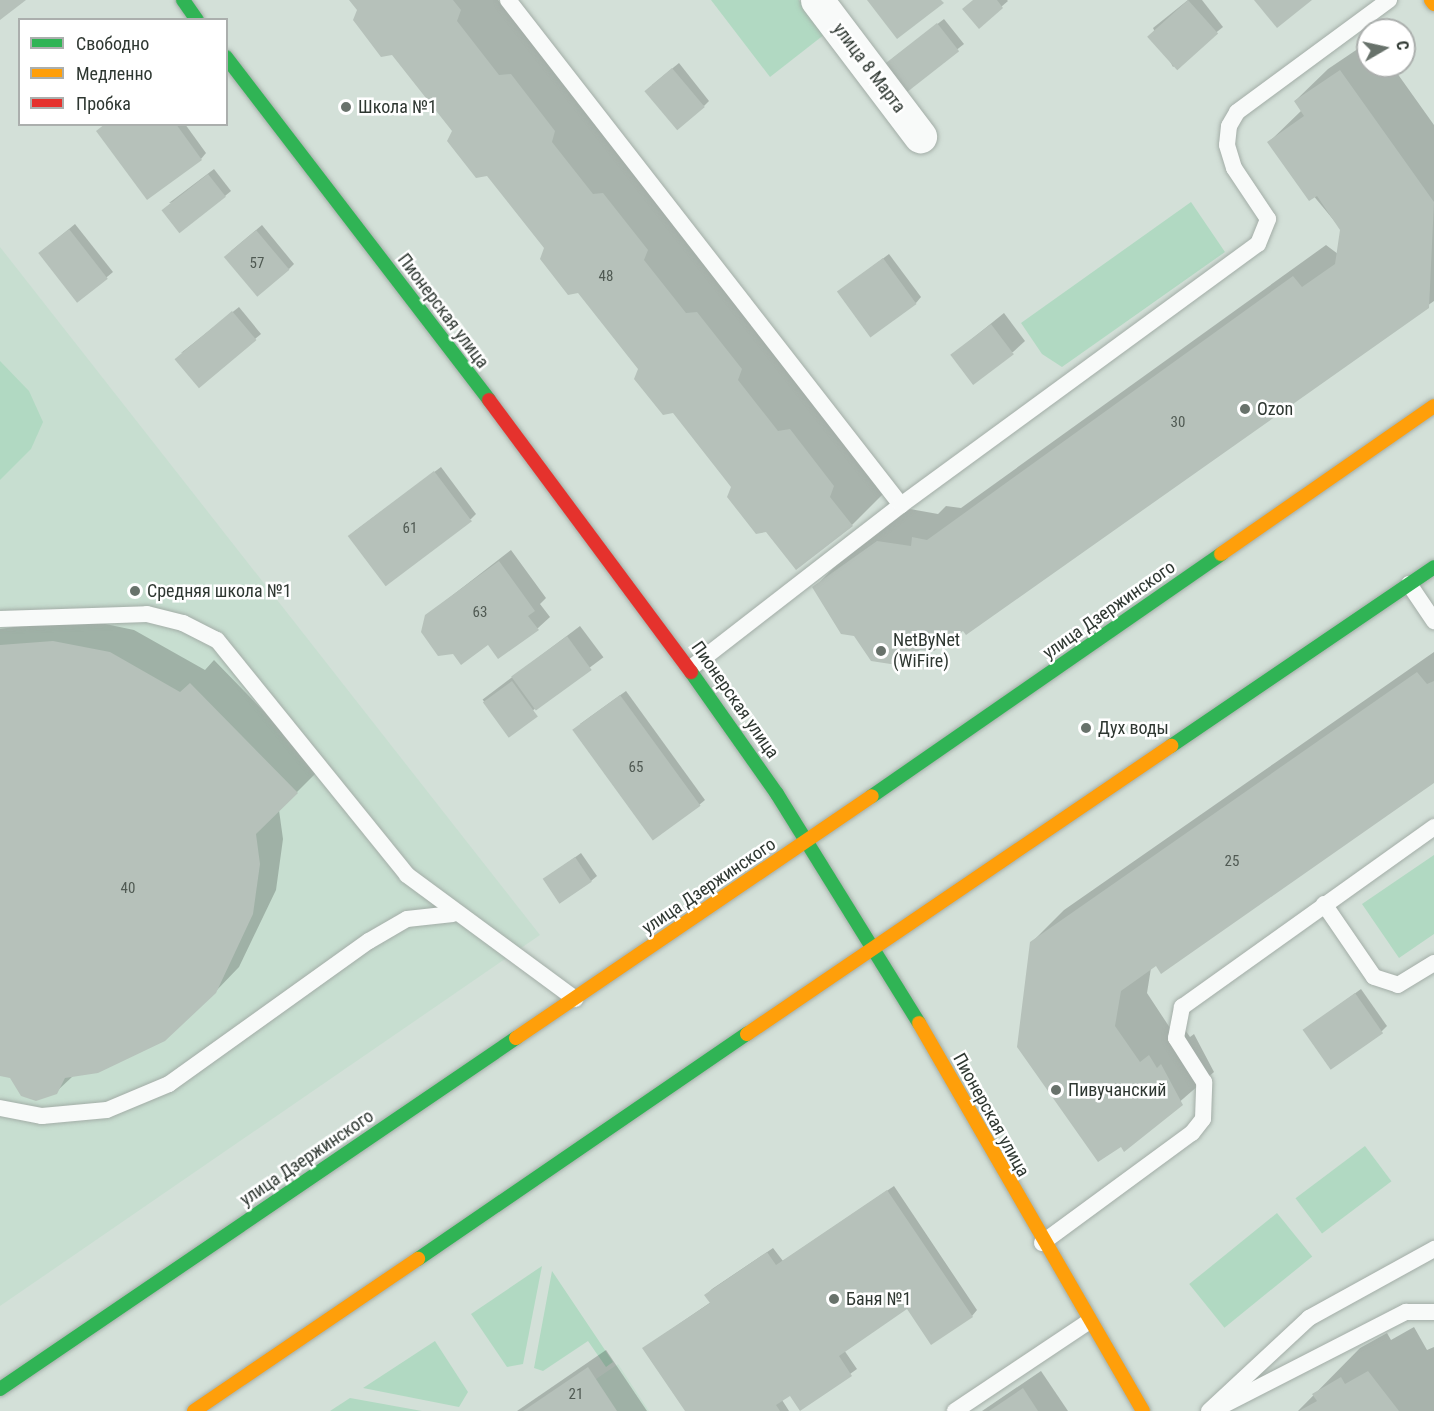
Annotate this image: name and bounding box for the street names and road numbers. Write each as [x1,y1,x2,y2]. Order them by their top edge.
street label: улица 8 Марта [828,19,910,117]
street label: Пионерская улица [393,249,493,373]
street label: улица Дзержинского [1039,556,1179,664]
street label: Пионерская улица [687,637,783,763]
street label: улица Дзержинского [638,833,780,939]
street label: Пионерская улица [948,1050,1034,1180]
street label: улица Дзержинского [236,1105,378,1211]

